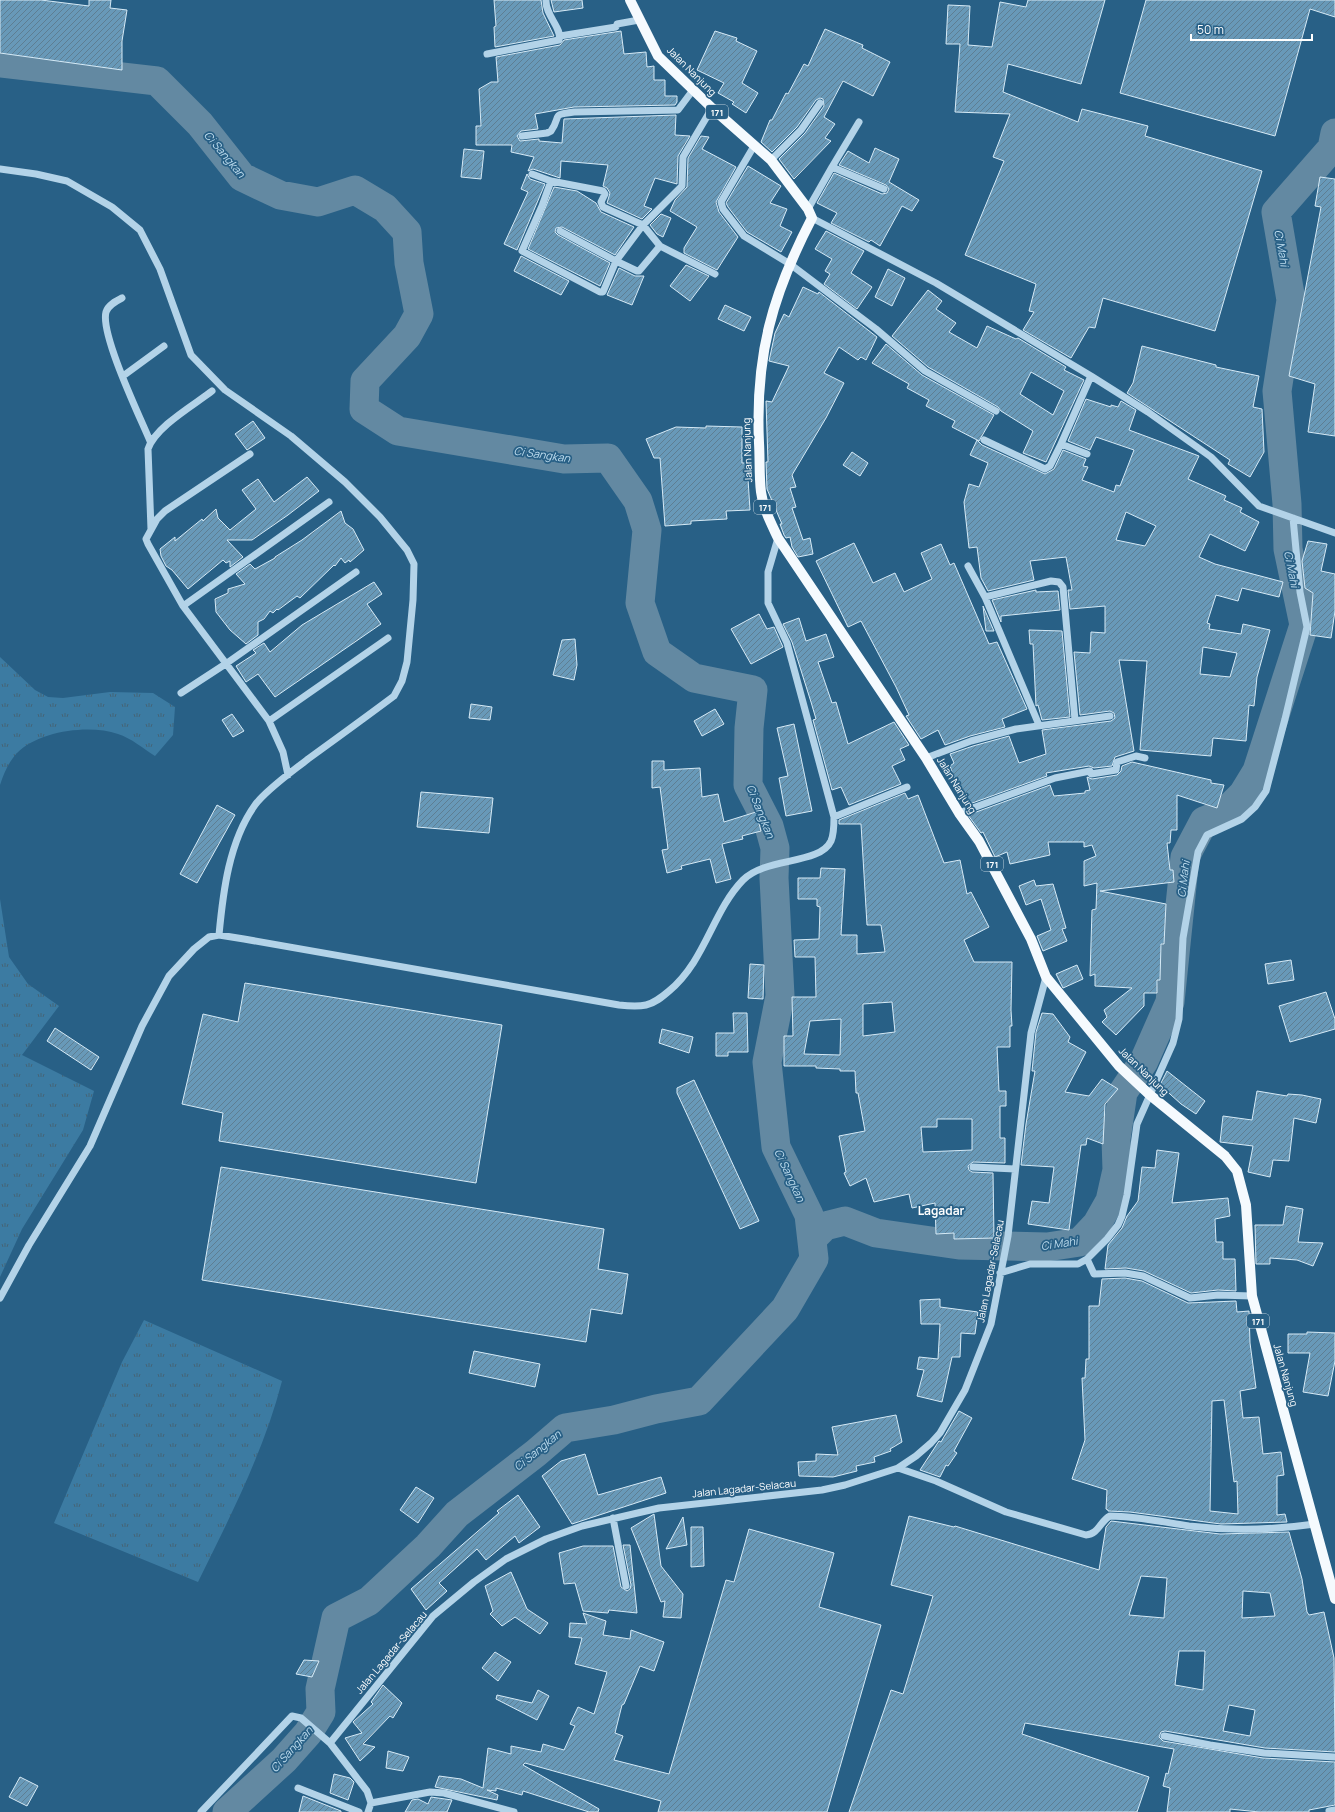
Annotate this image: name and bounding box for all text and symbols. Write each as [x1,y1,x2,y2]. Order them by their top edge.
scale bar [1191,16,1312,42]
text: 50 m [1197,21,1224,38]
street label: Jalan Nanjung [664,43,720,99]
road number: 171 [706,105,728,119]
water label: Ci Sangkan [201,127,249,181]
water label: Ci Mahi [1271,228,1293,269]
street label: Jalan Nanjung [739,417,755,483]
water label: Ci Sangkan [513,443,572,465]
road number: 171 [754,500,776,514]
water label: Ci Mahi [1281,549,1303,590]
street label: Jalan Nanjung [934,754,980,816]
water label: Ci Sangkan [743,782,779,841]
road number: 171 [981,857,1003,871]
water label: Ci Mahi [1173,858,1193,898]
street label: Jalan Nanjung [1116,1044,1172,1099]
water label: Ci Sangkan [771,1146,809,1204]
district label: Lagadar [918,1202,965,1219]
street label: Jalan Lagadar-Selacau [973,1218,1007,1324]
water label: Ci Mahi [1040,1232,1080,1253]
road number: 171 [1247,1314,1269,1328]
street label: Jalan Nanjung [1270,1342,1302,1408]
water label: Ci Sangkan [510,1426,564,1474]
street label: Jalan Lagadar-Selacau [691,1476,797,1500]
street label: Jalan Lagadar-Selacau [352,1607,430,1696]
water label: Ci Sangkan [266,1723,316,1775]

